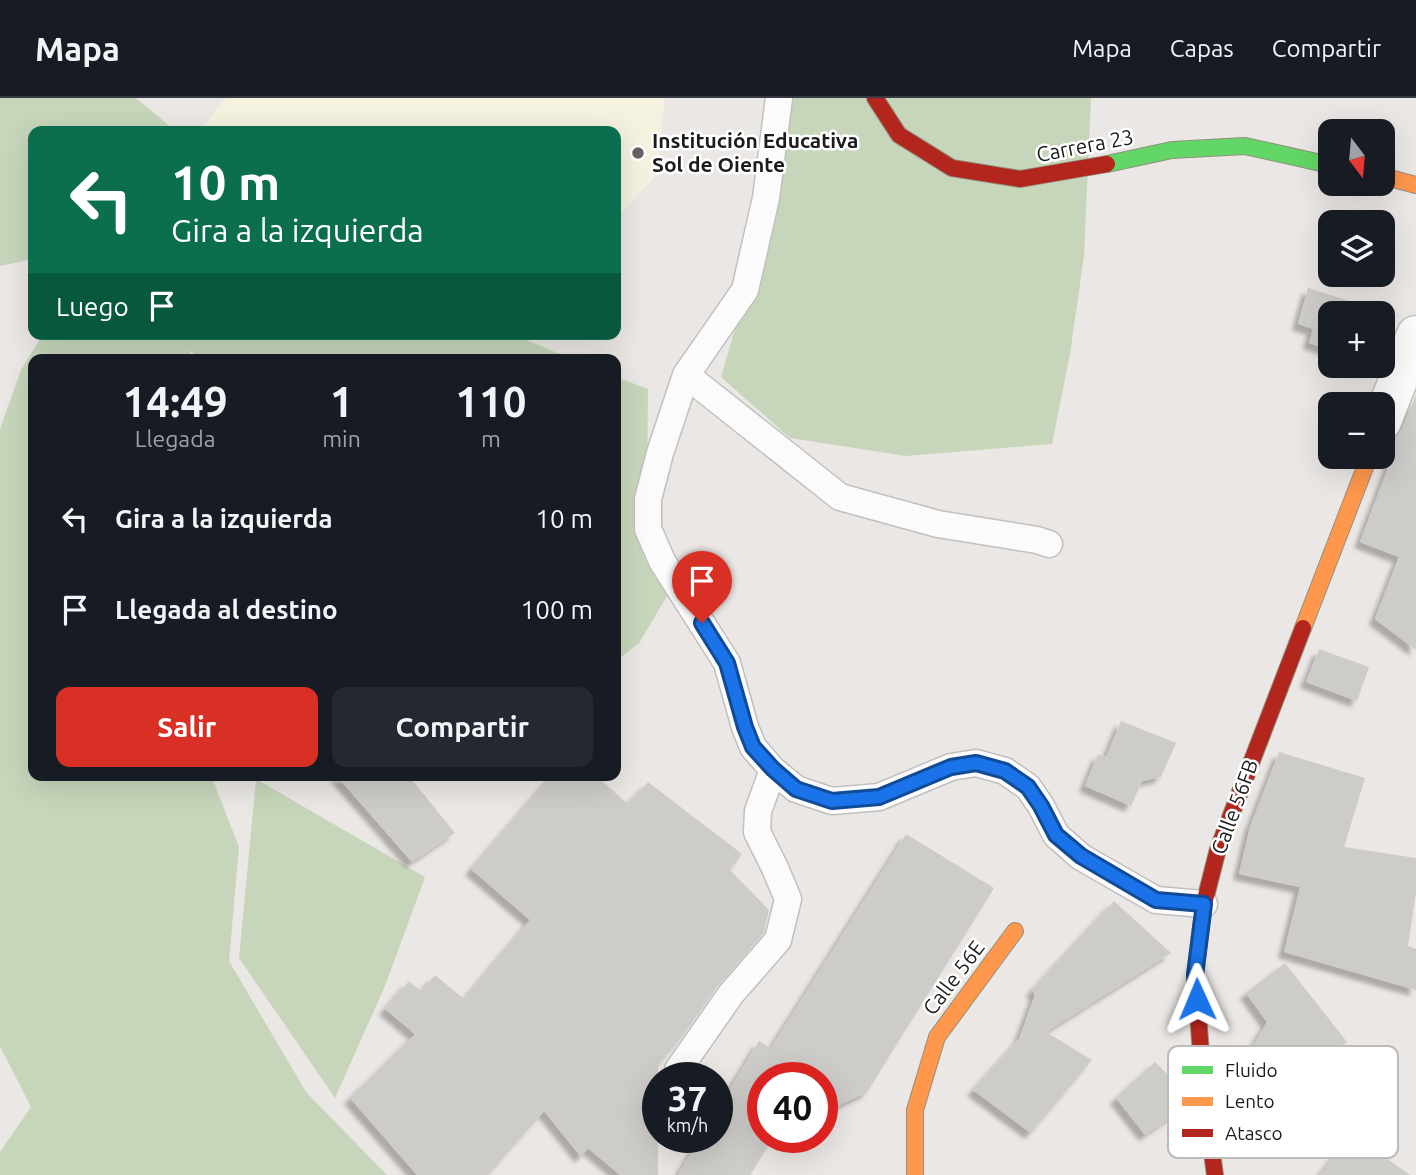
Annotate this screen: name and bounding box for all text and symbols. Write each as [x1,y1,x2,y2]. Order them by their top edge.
text: Mapa [35,30,120,67]
text: Mapa [1072,35,1132,62]
text: Capas [1170,35,1234,62]
text: Compartir [1272,35,1381,62]
north arrow [1318,119,1395,196]
map controls [1318,119,1395,469]
street label: Carrera 23 [1034,124,1135,166]
place label: Institución Educativa Sol de Oiente [652,128,858,176]
marker: Institución Educativa Sol de Oiente [630,145,646,161]
icon: left [56,154,147,245]
text: 10 m [171,154,280,209]
button: layers [1318,210,1395,287]
text: Gira a la izquierda [171,212,424,248]
icon: arrive [143,287,181,325]
text: Luego [56,292,129,321]
button: + [1318,301,1395,378]
text: 14:49 [123,378,228,425]
text: 1 [330,378,353,425]
text: 110 [455,378,526,425]
button: − [1318,392,1395,469]
text: Llegada [135,426,215,451]
text: min [322,426,361,451]
text: m [481,426,501,451]
icon: left [56,500,94,538]
text: Gira a la izquierda [115,504,333,533]
text: 10 m [535,504,593,533]
pin [672,551,732,623]
icon: arrive [683,562,721,600]
icon: arrive [56,591,94,629]
text: Llegada al destino [115,595,338,624]
text: 100 m [521,595,593,624]
button: Salir [56,687,318,767]
button: Compartir [332,687,593,767]
street label: Calle 56FB [1206,756,1262,857]
street label: Calle 56E [918,936,989,1019]
position arrow [1160,962,1234,1036]
legend [1168,1046,1398,1158]
text: Fluido [1225,1059,1278,1081]
speed limit sign: 40 [747,1062,838,1153]
text: 37 [668,1078,707,1118]
text: Lento [1225,1090,1275,1112]
text: km/h [667,1115,708,1135]
text: Atasco [1225,1122,1283,1144]

